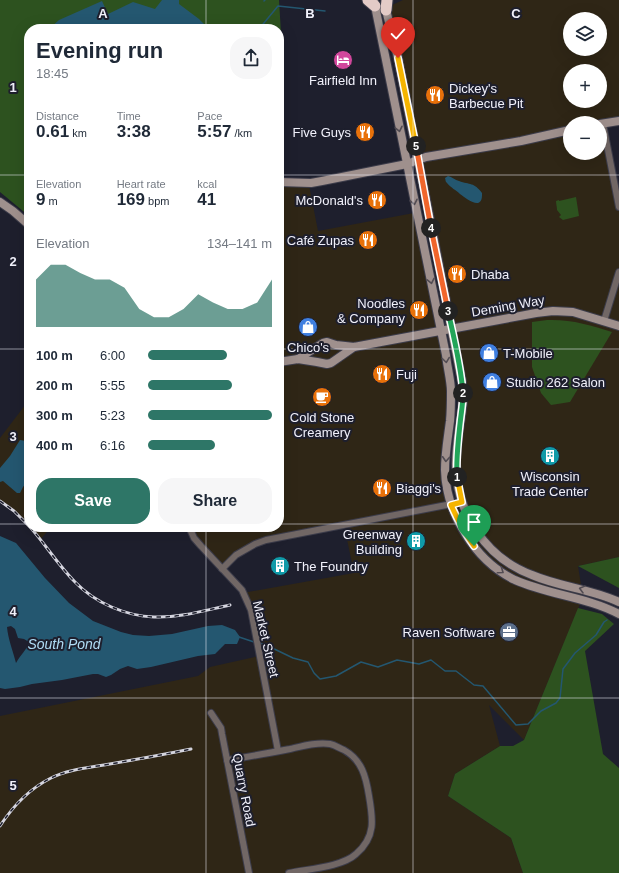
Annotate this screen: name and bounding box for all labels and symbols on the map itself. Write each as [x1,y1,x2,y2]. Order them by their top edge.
text: A [98,6,108,21]
text: B [305,6,315,21]
text: C [511,6,521,21]
pin [381,17,415,58]
hotel icon: Fairfield Inn [332,49,354,71]
place label: Fairfield Inn [309,73,377,88]
text: 1 [9,80,17,95]
place label: Dickey's Barbecue Pit [449,81,524,111]
restaurant icon: Dickey's Barbecue Pit [424,84,446,106]
restaurant icon: Five Guys [354,121,376,143]
place label: Five Guys [292,125,351,140]
one-way arrow [395,126,403,132]
pin: 5 [406,136,426,156]
restaurant icon: McDonald's [366,189,388,211]
place label: McDonald's [295,193,363,208]
one-way arrow [410,199,418,205]
pin: 4 [421,218,441,238]
restaurant icon: Café Zupas [357,229,379,251]
place label: Café Zupas [287,233,354,248]
text: 2 [9,254,17,269]
restaurant icon: Dhaba [446,263,468,285]
place label: Dhaba [471,267,510,282]
one-way arrow [426,278,434,284]
street label: Deming Way [470,292,546,320]
place label: Noodles & Company [337,296,405,326]
restaurant icon: Noodles & Company [408,299,430,321]
pin: 3 [438,301,458,321]
shop icon: Chico's [297,316,319,338]
place label: Chico's [287,340,330,355]
shop icon: T-Mobile [478,342,500,364]
place label: T-Mobile [503,346,553,361]
one-way arrow [441,357,450,363]
restaurant icon: Fuji [371,363,393,385]
place label: Fuji [396,367,417,382]
shop icon: Studio 262 Salon [481,371,503,393]
place label: Studio 262 Salon [506,375,605,390]
pin: 2 [453,383,473,403]
cafe icon: Cold Stone Creamery [311,386,333,408]
place label: Cold Stone Creamery [290,410,354,440]
text: 3 [9,429,17,444]
building icon: Wisconsin Trade Center [539,445,561,467]
one-way arrow [441,456,450,462]
pin: 1 [447,467,467,487]
place label: Wisconsin Trade Center [512,469,589,499]
restaurant icon: Biaggi's [371,477,393,499]
place label: Biaggi's [396,481,442,496]
pin [457,505,491,546]
place label: Greenway Building [343,527,402,557]
building icon: Greenway Building [405,530,427,552]
building icon: The Foundry [269,555,291,577]
place label: The Foundry [294,559,368,574]
one-way arrow [497,566,504,574]
one-way arrow [579,586,585,594]
street label: Market Street [250,599,282,679]
text: 4 [9,604,17,619]
office icon: Raven Software [498,621,520,643]
place label: Raven Software [403,625,495,640]
water label: South Pond [27,636,102,652]
street label: Quarry Road [230,752,258,828]
text: 5 [9,778,17,793]

